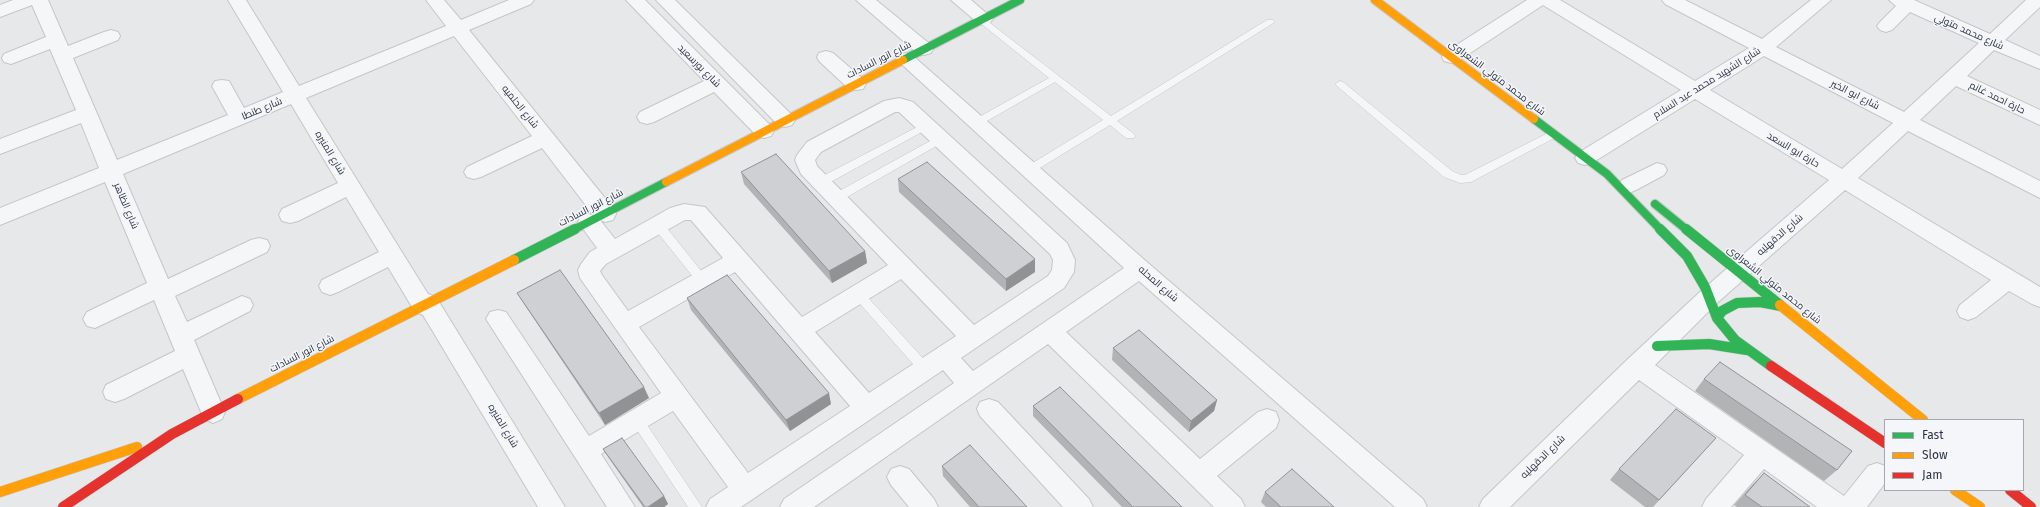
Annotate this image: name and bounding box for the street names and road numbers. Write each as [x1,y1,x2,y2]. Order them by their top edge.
street label: شارع محمد متولي [1933,11,2005,53]
street label: شارع محمد متولي الشعراوى [1446,38,1548,118]
street label: شارع انور السادات [845,39,913,81]
street label: شارع بورسعيد [675,42,723,90]
street label: شارع الشهيد محمد عبد السلام [1651,45,1763,121]
street label: شارع ابو الخير [1829,78,1881,112]
street label: حارة احمد غانم [1967,79,2027,117]
street label: شارع الحلميه [499,83,541,131]
street label: شارع طنطا [240,95,284,123]
street label: شارع المنيره [312,129,348,177]
street label: حارة ابو السعد [1765,130,1821,170]
street label: شارع الظاهر [111,181,141,231]
street label: شارع انور السادات [557,187,625,229]
street label: شارع الدقهليه [1754,212,1806,258]
street label: شارع محمد متولي الشعراوى [1724,243,1824,327]
street label: شارع المحله [1136,263,1180,305]
street label: شارع انور السادات [268,333,336,375]
street label: شارع المنيره [485,402,521,450]
street label: شارع الدقهليه [1518,433,1568,481]

